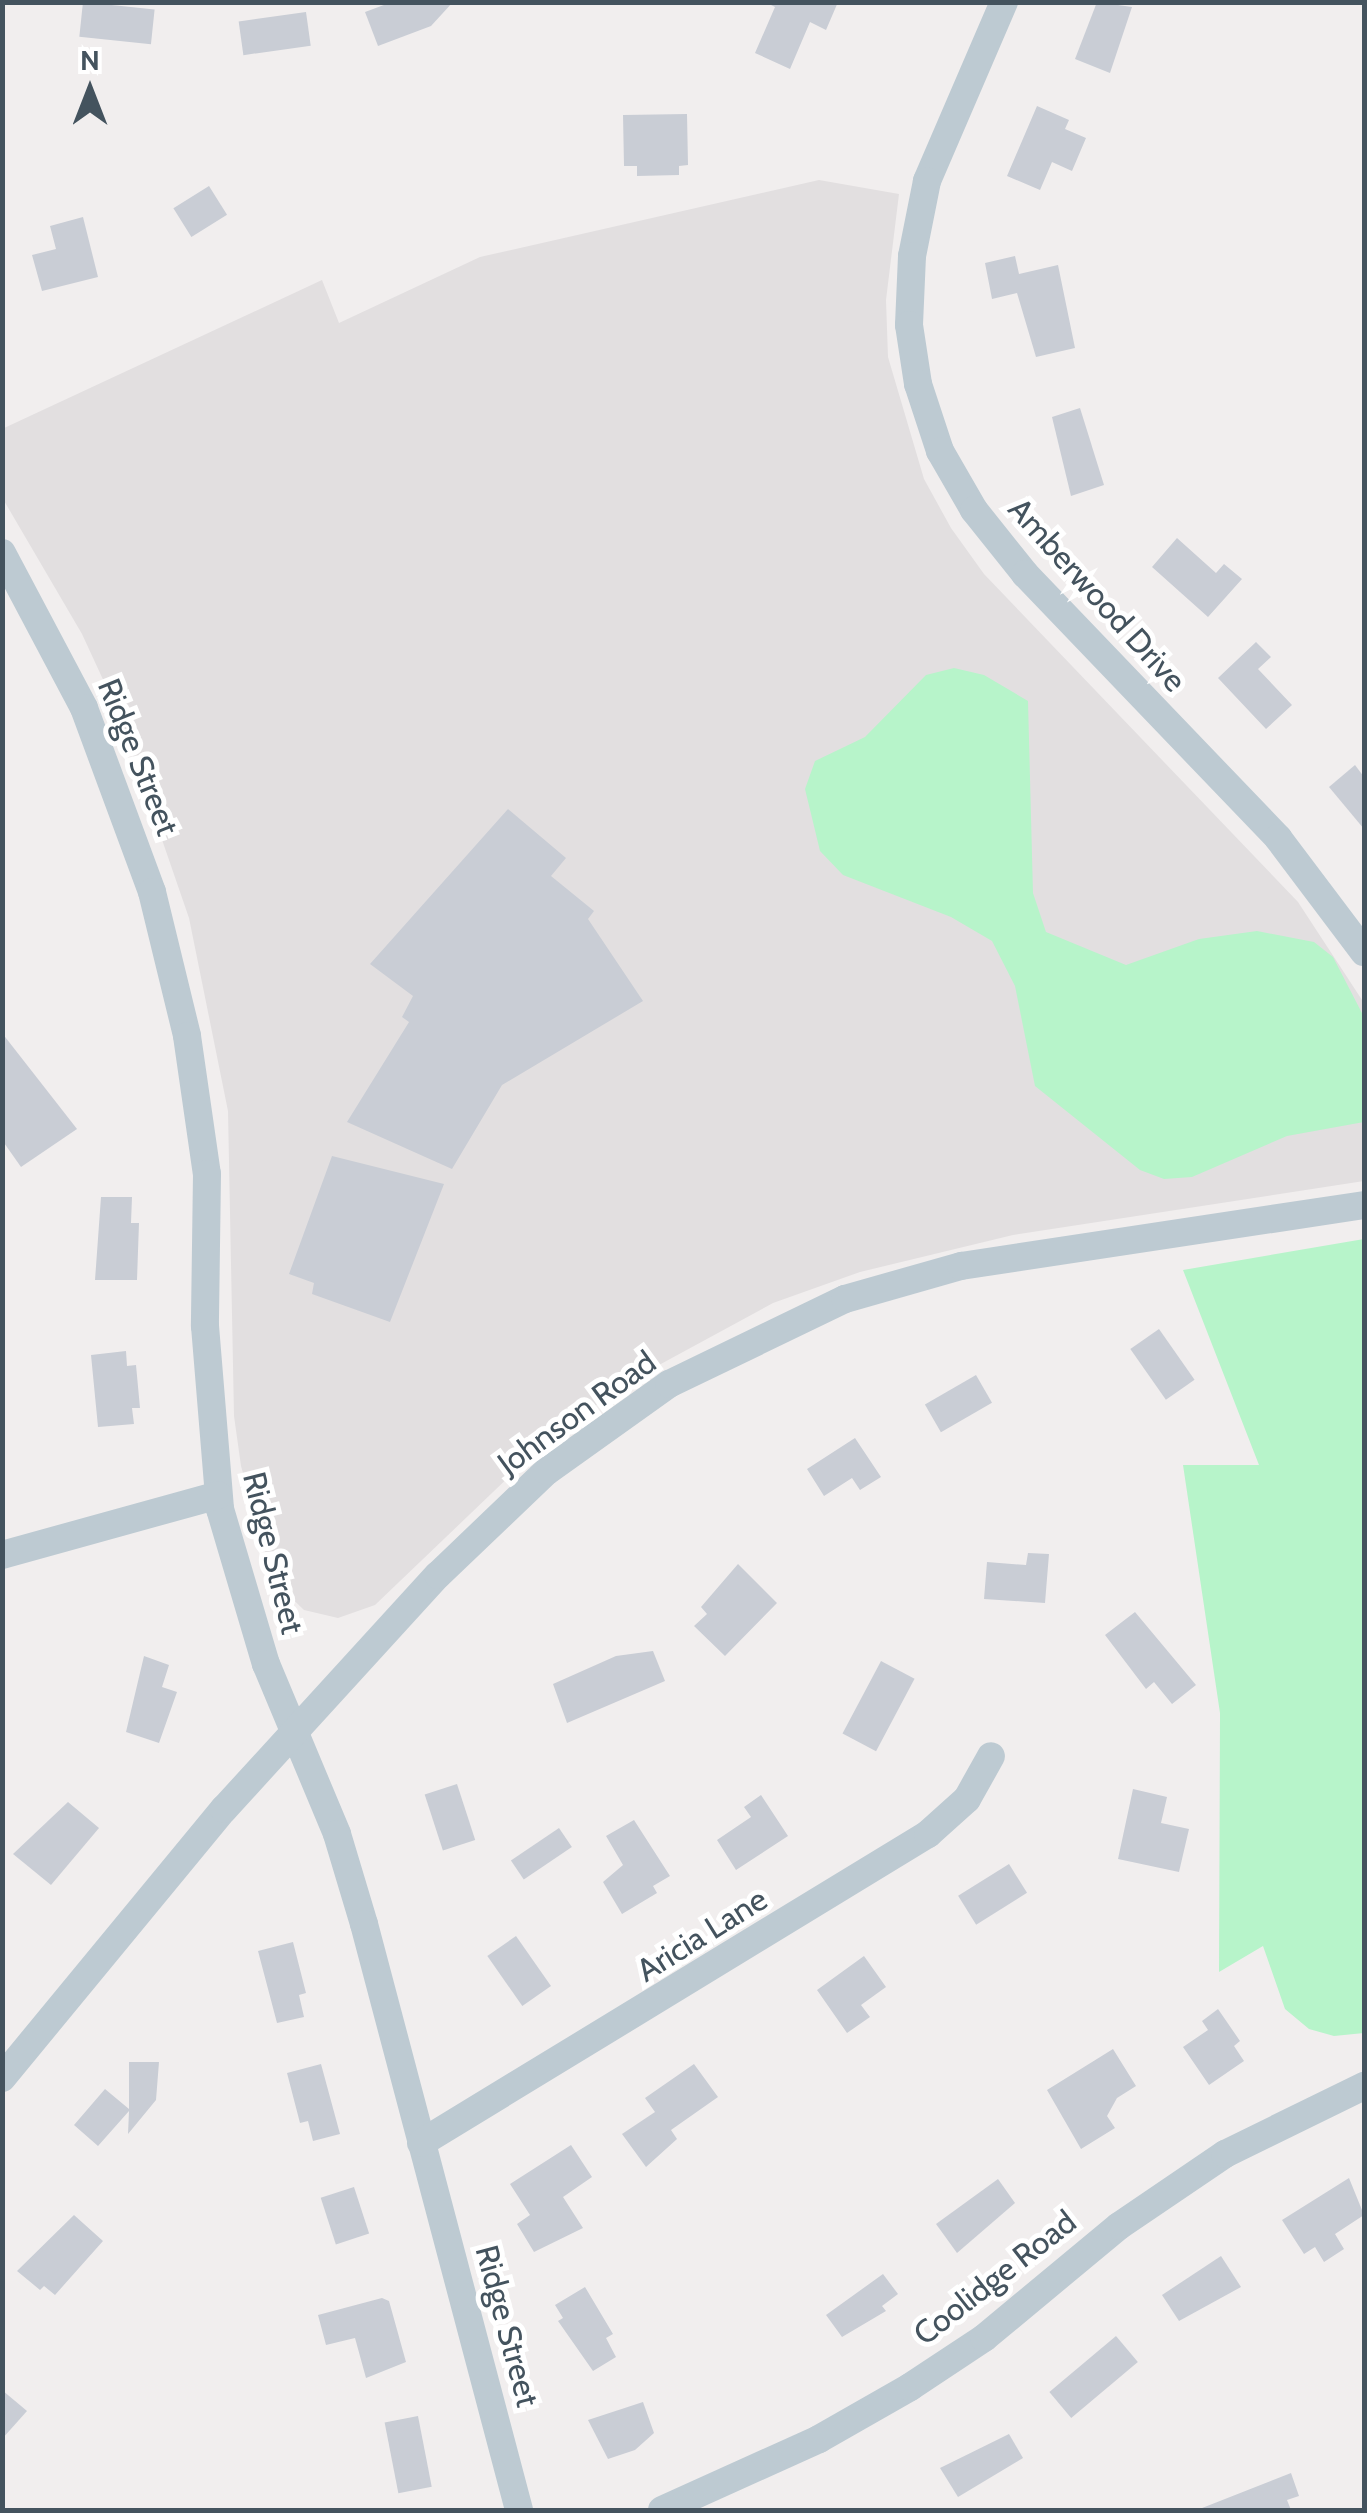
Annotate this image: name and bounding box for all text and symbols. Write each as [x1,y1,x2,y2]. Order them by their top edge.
north arrow [40,40,140,140]
text: N [80,43,100,77]
street label: Amberwood Drive [1000,490,1194,700]
street label: Ridge Street [89,673,187,841]
street label: Johnson Road [491,1343,663,1483]
street label: Ridge Street [234,1468,312,1638]
street label: Aricia Lane [630,1880,774,1990]
street label: Coolidge Road [906,2203,1084,2353]
street label: Ridge Street [467,2241,547,2411]

